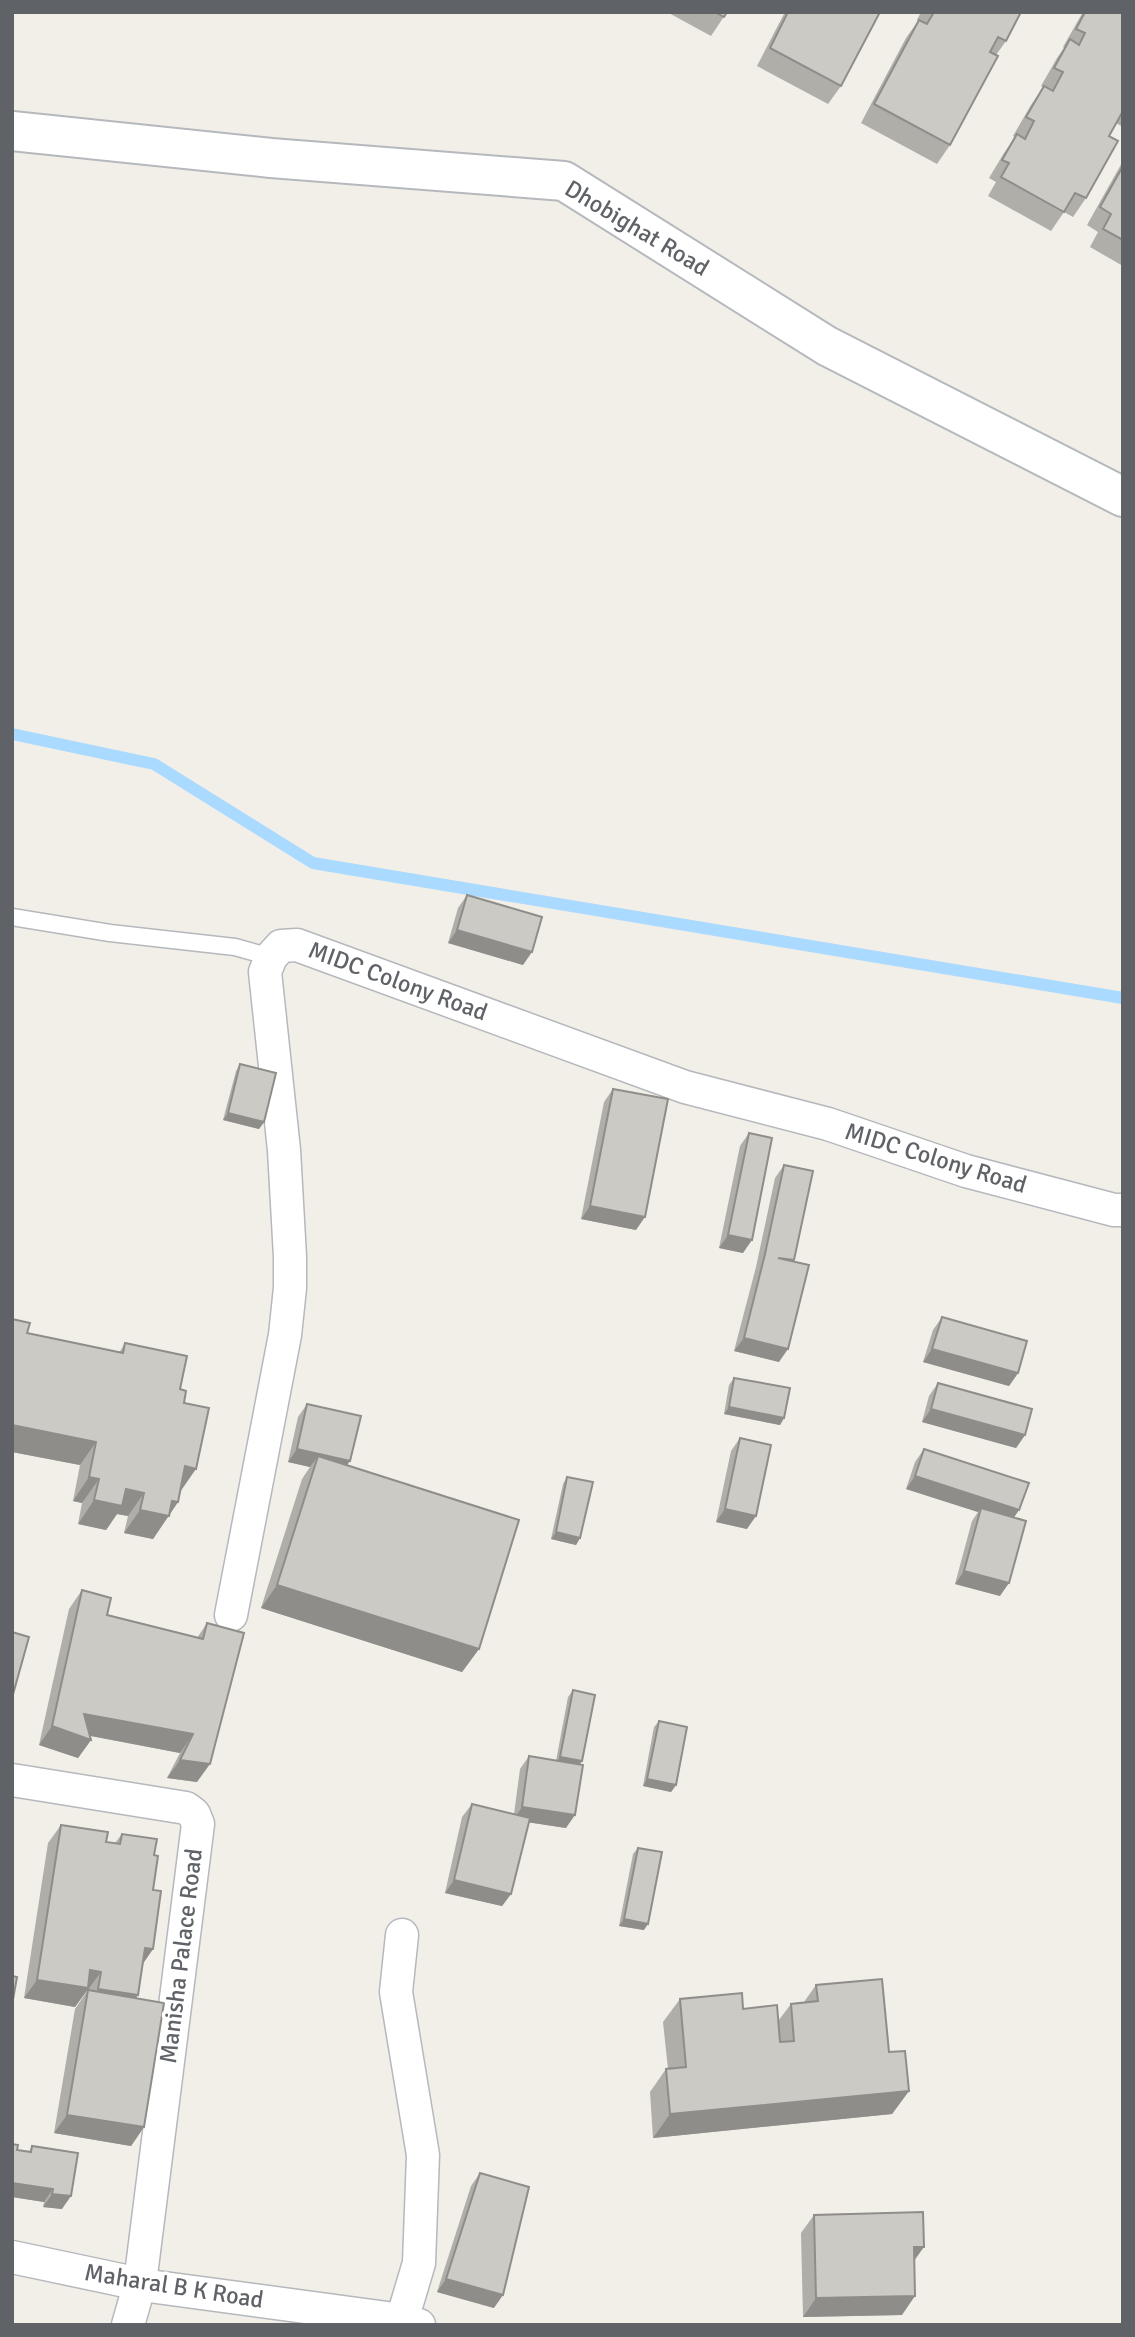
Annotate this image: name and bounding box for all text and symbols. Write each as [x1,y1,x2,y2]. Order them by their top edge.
street label: Dhobighat Road [559,173,715,283]
street label: MIDC Colony Road [304,935,492,1027]
street label: MIDC Colony Road [842,1116,1030,1200]
street label: Manisha Palace Road [153,1847,209,2065]
street label: Maharal B K Road [82,2257,266,2315]

